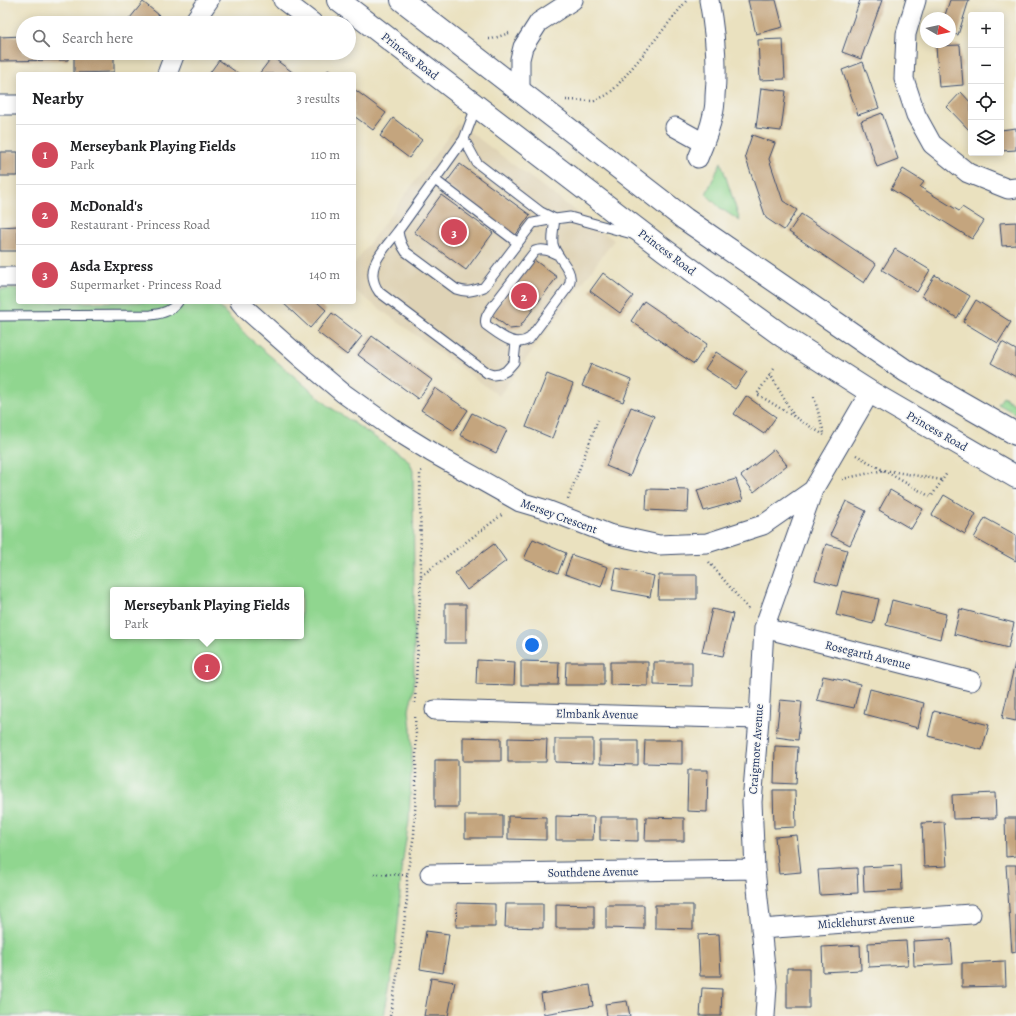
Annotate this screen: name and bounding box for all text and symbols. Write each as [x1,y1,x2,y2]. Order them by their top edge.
north arrow [920,12,956,48]
map controls [968,12,1004,156]
button: + [968,12,1004,48]
search box [16,16,356,60]
icon: search [30,27,52,49]
text: Search here [62,28,133,48]
street label: Princess Road [378,29,442,84]
button: − [968,48,1004,84]
button: locate [968,84,1004,120]
text: Nearby [32,87,83,110]
text: 3 results [296,90,340,107]
button: layers [968,120,1004,156]
text: Merseybank Playing Fields [70,136,236,156]
text: 1 [43,146,47,163]
text: 110 m [311,146,340,163]
text: Park [70,156,94,173]
text: McDonald's [70,196,143,216]
text: 2 [42,206,48,223]
text: 110 m [311,206,340,223]
text: Restaurant · Princess Road [70,216,210,233]
pin: 3 [441,217,467,247]
street label: Princess Road [635,225,700,279]
text: Asda Express [70,256,153,276]
text: 3 [42,266,48,283]
text: 140 m [309,266,340,283]
text: Supermarket · Princess Road [70,276,222,293]
pin: 2 [511,281,537,311]
street label: Princess Road [903,407,971,455]
street label: Mersey Crescent [518,495,600,537]
popup [110,587,304,639]
text: Merseybank Playing Fields [124,595,290,615]
text: Park [124,615,148,632]
your location [522,635,542,655]
street label: Rosegarth Avenue [824,637,912,673]
pin: 1 [194,652,220,682]
street label: Craigmore Avenue [745,703,767,795]
street label: Elmbank Avenue [556,705,638,723]
street label: Southdene Avenue [547,863,639,881]
street label: Micklehurst Avenue [817,910,915,932]

